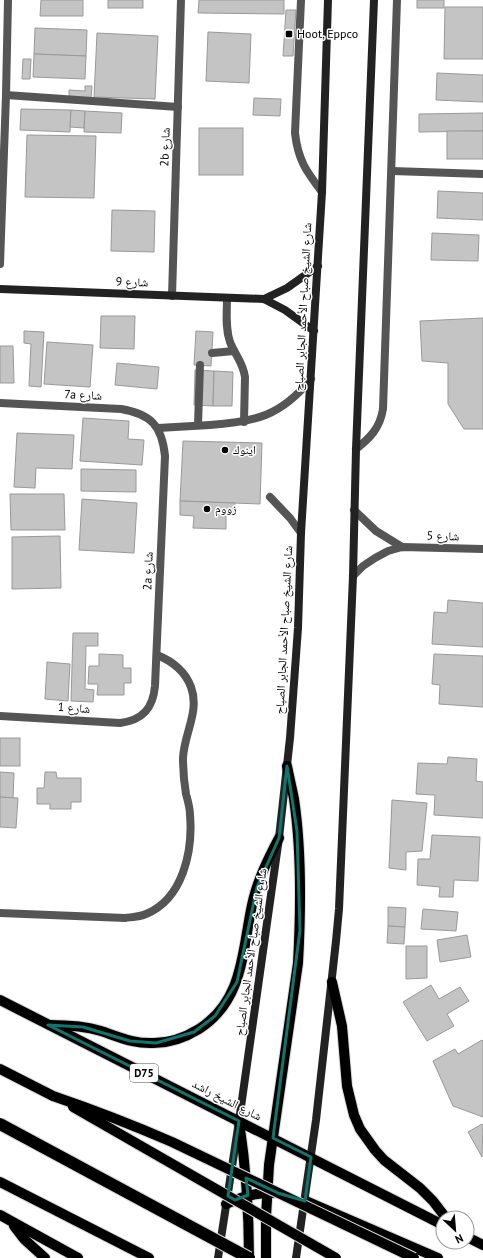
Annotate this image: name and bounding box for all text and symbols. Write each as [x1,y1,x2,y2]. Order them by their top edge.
place label: Hoot, Eppco [297,26,358,41]
marker: Hoot, Eppco [284,29,294,39]
street label: 2b شارع [156,127,174,167]
street label: شارع الشيخ صباح الأحمد الجابر الصباح [291,222,315,392]
street label: شارع 9 [115,273,149,291]
street label: 7a شارع [64,386,102,404]
place label: اينوك [233,442,256,457]
marker: اينوك [220,445,230,455]
place label: زووم [215,501,237,517]
marker: زووم [202,504,212,514]
street label: شارع 5 [426,527,460,545]
street label: شارع الشيخ صباح الأحمد الجابر الصباح [272,545,296,715]
street label: 2a شارع [139,551,157,591]
street label: شارع 1 [57,699,91,717]
street label: شارع الشيخ صباح الأحمد الجابر الصباح [231,867,271,1037]
road number: D75 [130,1064,158,1082]
street label: شارع الشيخ راشد [190,1076,265,1124]
north arrow [435,1210,475,1250]
text: N [453,1231,466,1247]

